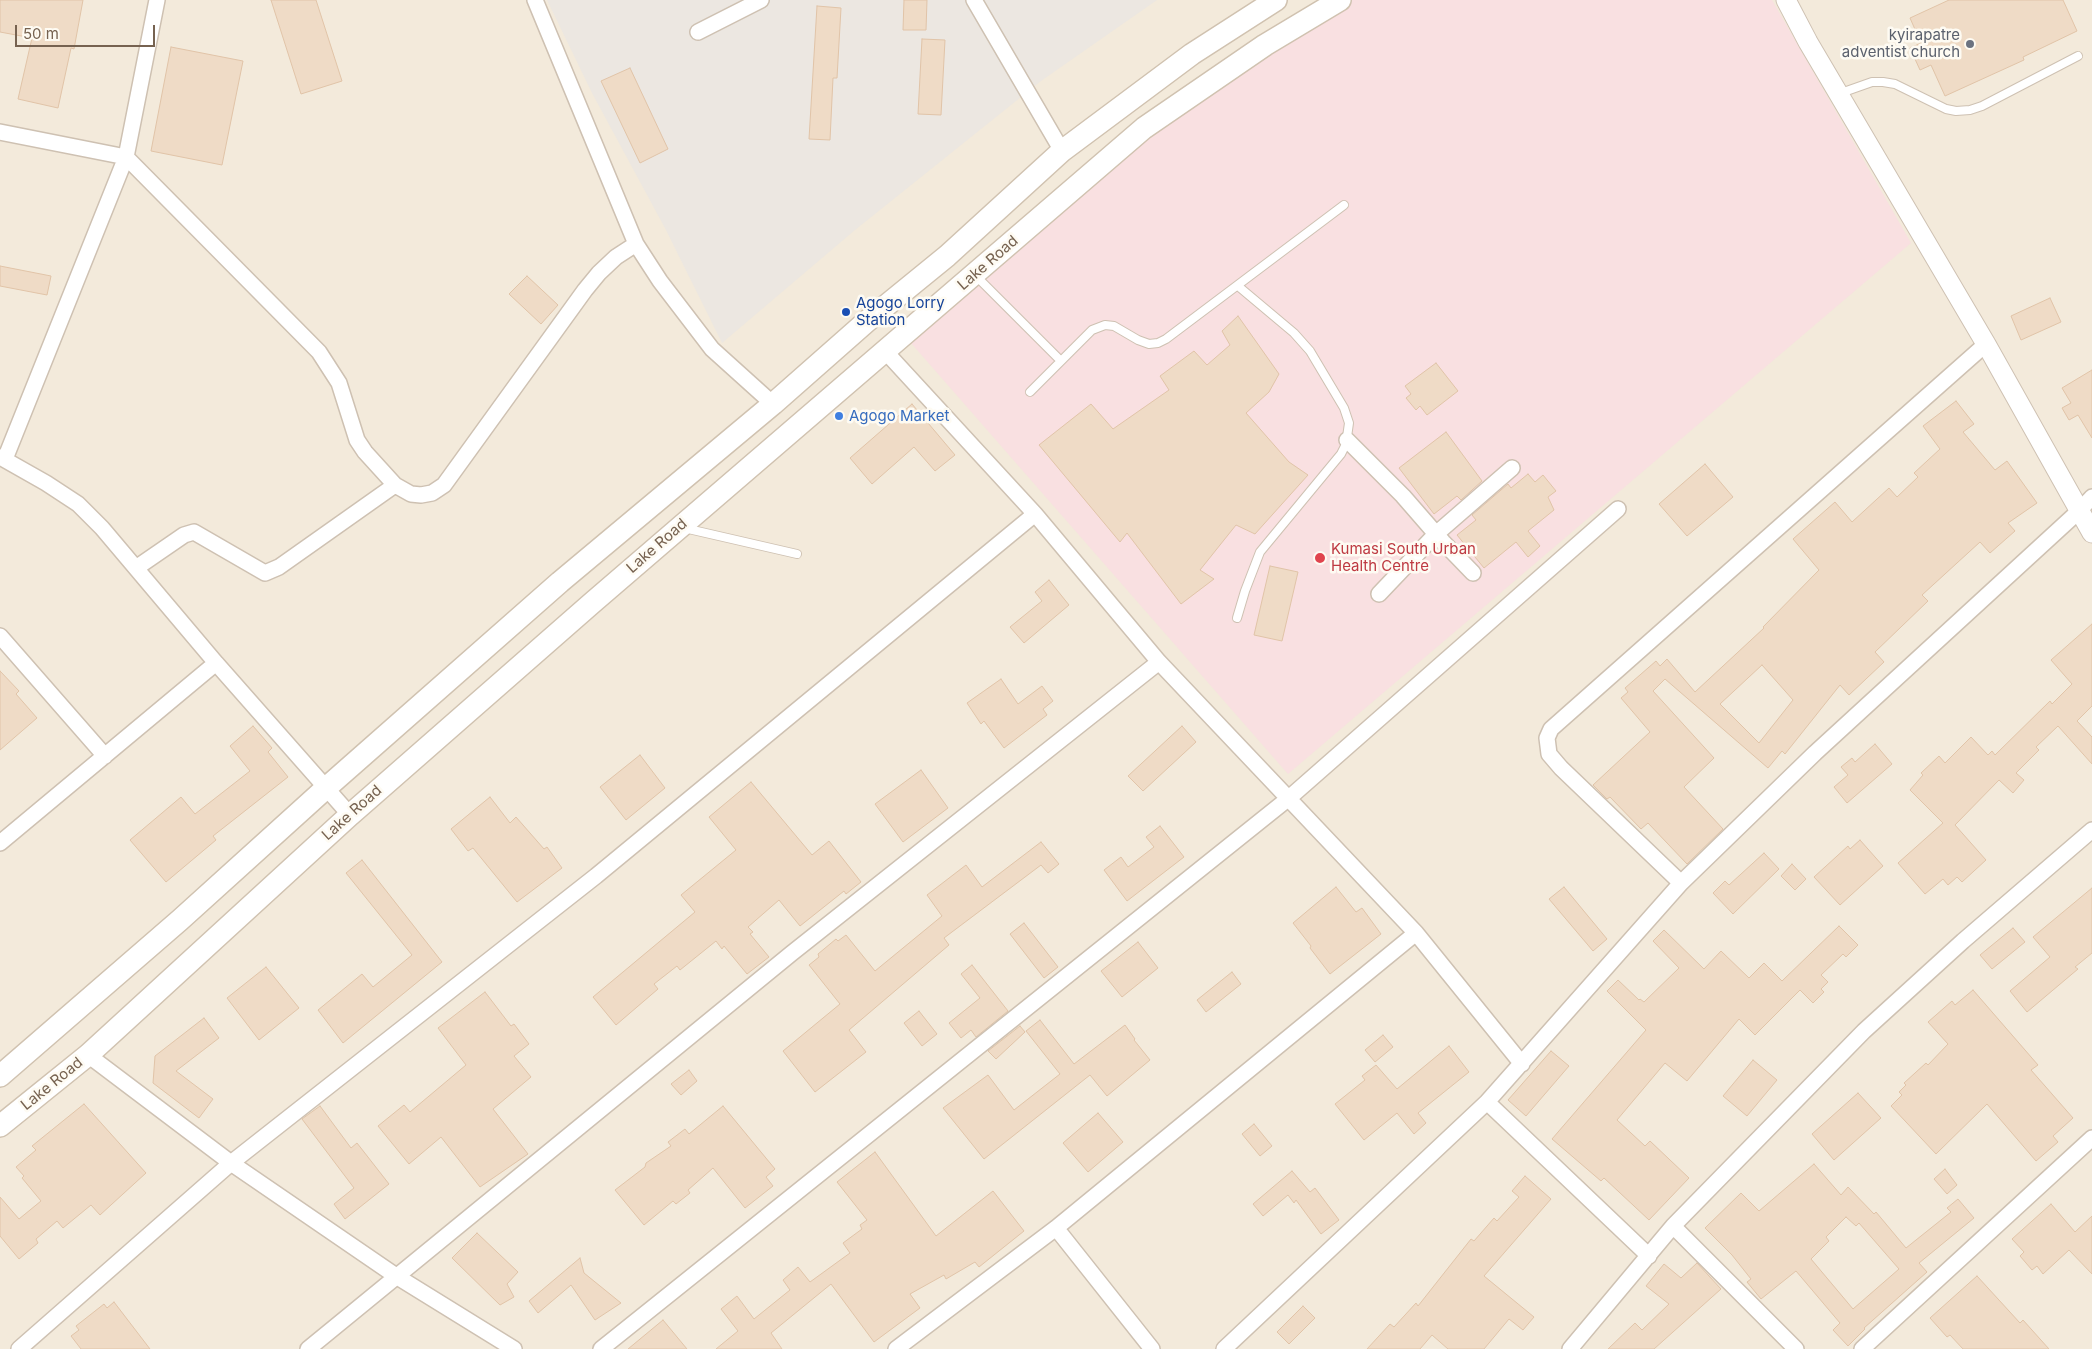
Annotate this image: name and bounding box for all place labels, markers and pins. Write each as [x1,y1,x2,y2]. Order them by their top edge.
place label: kyirapatre adventist church [1842,26,1960,61]
marker: kyirapatre adventist church [1964,38,1976,50]
place label: Agogo Lorry Station [856,294,945,329]
marker: Agogo Lorry Station [840,306,852,318]
place label: Agogo Market [849,407,949,425]
marker: Agogo Market [833,410,845,422]
place label: Kumasi South Urban Health Centre [1331,540,1476,575]
marker: Kumasi South Urban Health Centre [1313,551,1327,565]

